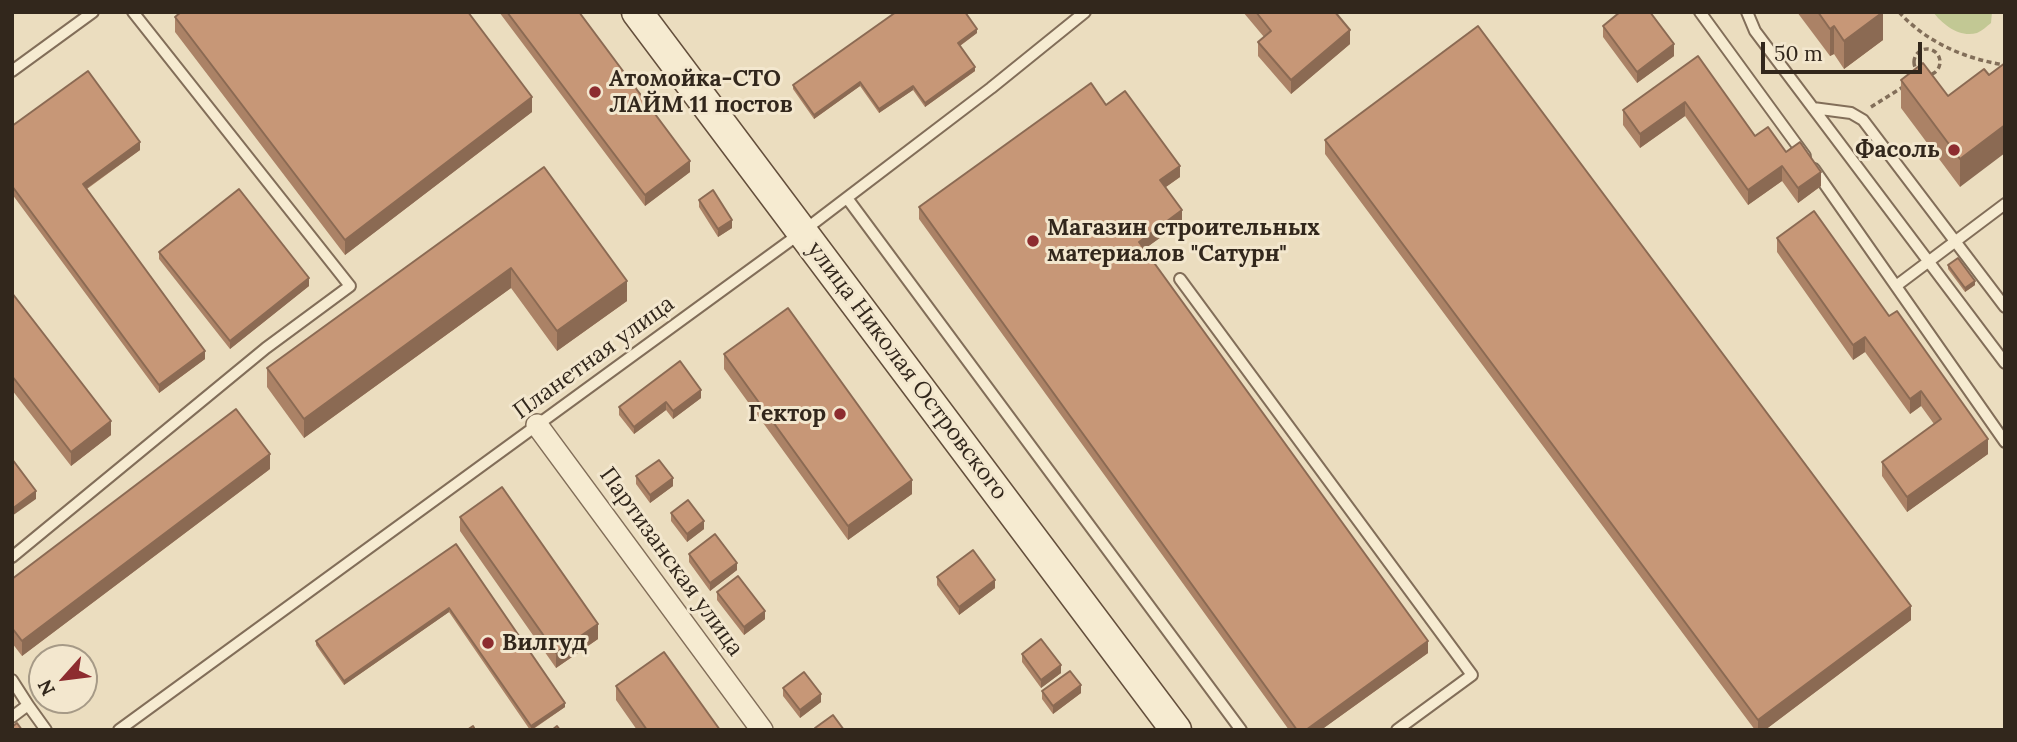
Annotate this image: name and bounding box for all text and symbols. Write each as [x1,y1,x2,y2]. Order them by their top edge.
scale bar [1765,28,1926,72]
text: 50 m [1774,40,1823,67]
place label: Атомойка-СТО ЛАЙМ 11 постов [609,65,793,119]
marker: Атомойка-СТО ЛАЙМ 11 постов [587,84,603,100]
place label: Фасоль [1855,136,1940,164]
marker: Фасоль [1946,142,1962,158]
place label: Магазин строительных материалов "Сатурн" [1047,214,1320,268]
marker: Магазин строительных материалов "Сатурн" [1025,233,1041,249]
street label: улица Николая Островского [801,236,1013,506]
street label: Планетная улица [508,290,680,426]
place label: Гектор [748,400,826,428]
marker: Гектор [832,406,848,422]
street label: Партизанская улица [593,462,749,662]
place label: Вилгуд [502,629,587,657]
marker: Вилгуд [480,635,496,651]
north arrow [28,644,98,714]
text: N [32,676,60,700]

